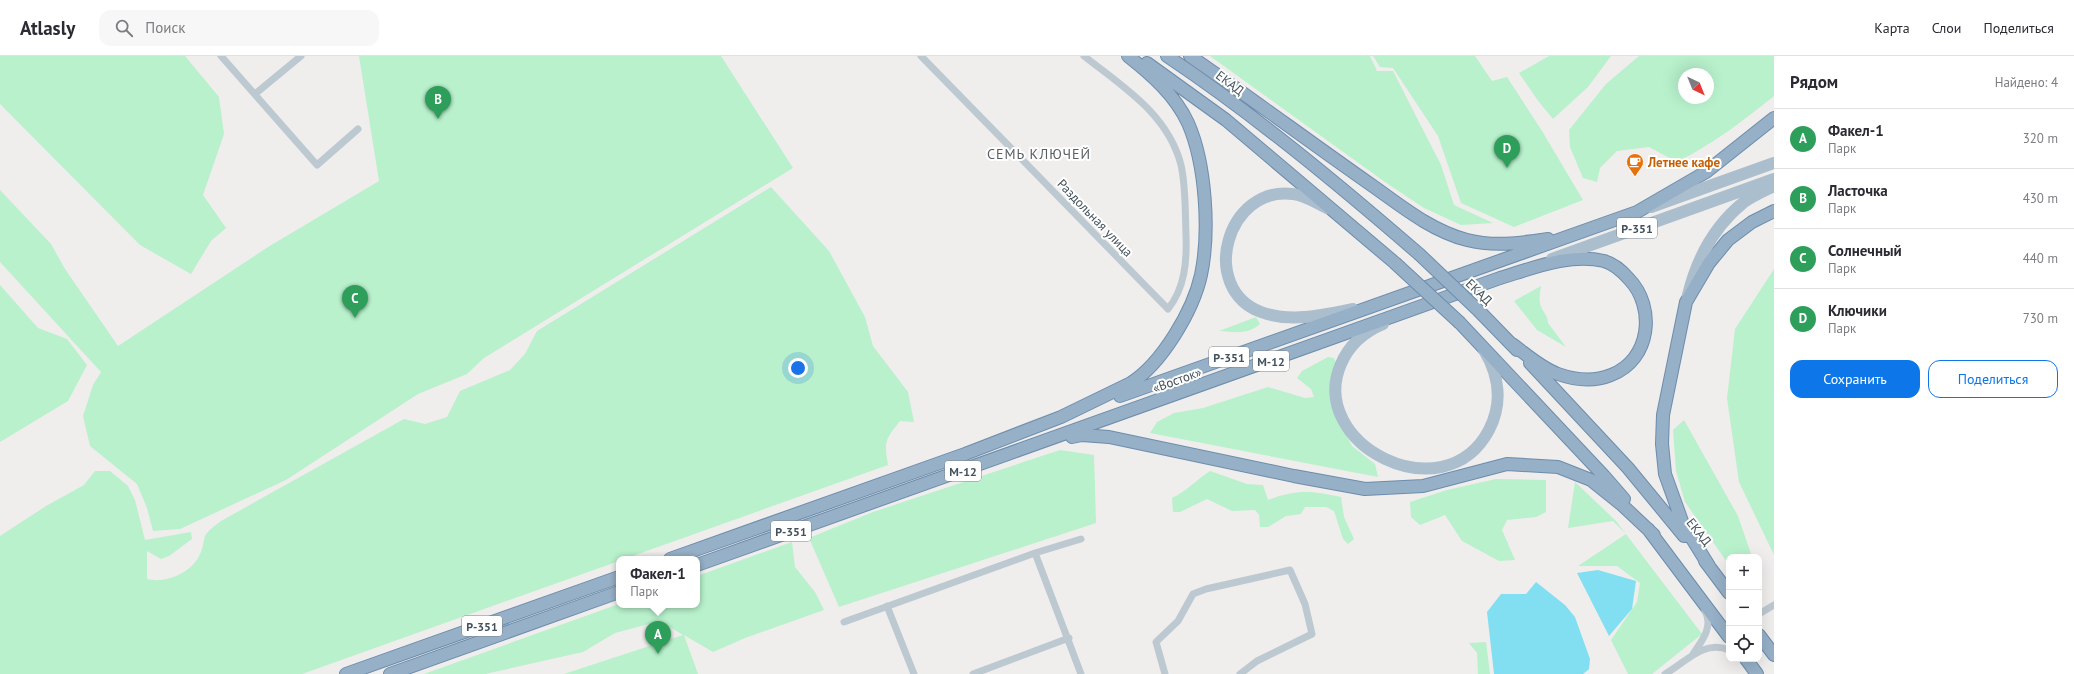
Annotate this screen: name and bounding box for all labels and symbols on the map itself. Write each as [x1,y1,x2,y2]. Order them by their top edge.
street label: ЕКАД [1212,67,1248,99]
north arrow [1678,68,1714,104]
pin: B [425,86,451,119]
pin: D [1494,135,1520,168]
district label: СЕМЬ КЛЮЧЕЙ [987,145,1091,163]
cafe icon: Летнее кафе [1625,152,1645,177]
place label: Летнее кафе [1647,154,1720,171]
street label: Раздольная улица [1054,176,1136,260]
road number: Р-351 [1617,218,1657,238]
street label: ЕКАД [1462,275,1496,309]
pin: C [342,285,368,318]
road number: Р-351 [1209,347,1249,367]
road number: М-12 [1253,351,1289,371]
your location [788,358,808,378]
street label: «Восток» [1150,363,1204,397]
road number: М-12 [945,461,981,481]
street label: ЕКАД [1683,515,1716,550]
road number: Р-351 [771,521,811,541]
road number: Р-351 [462,616,502,636]
pin: A [645,621,671,654]

